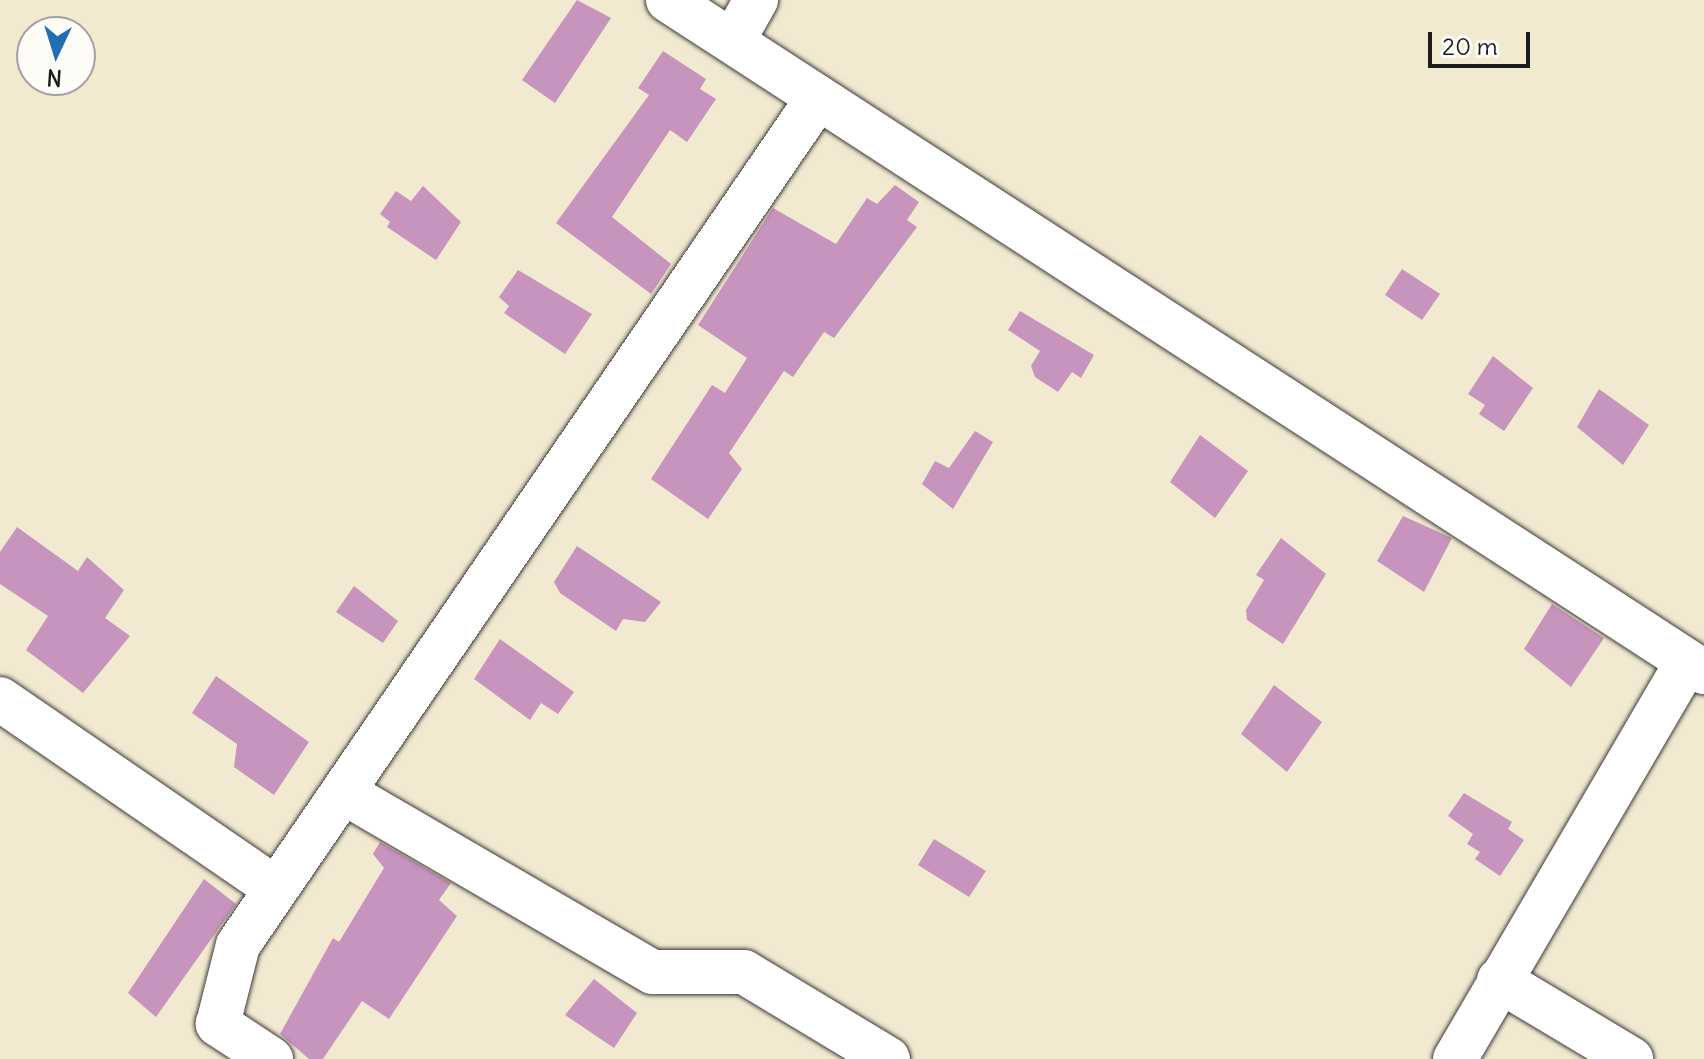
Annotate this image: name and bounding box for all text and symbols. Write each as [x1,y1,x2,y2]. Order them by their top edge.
north arrow [16,16,96,96]
scale bar [1432,16,1534,66]
text: 20 m [1442,31,1498,61]
text: N [46,63,63,92]

